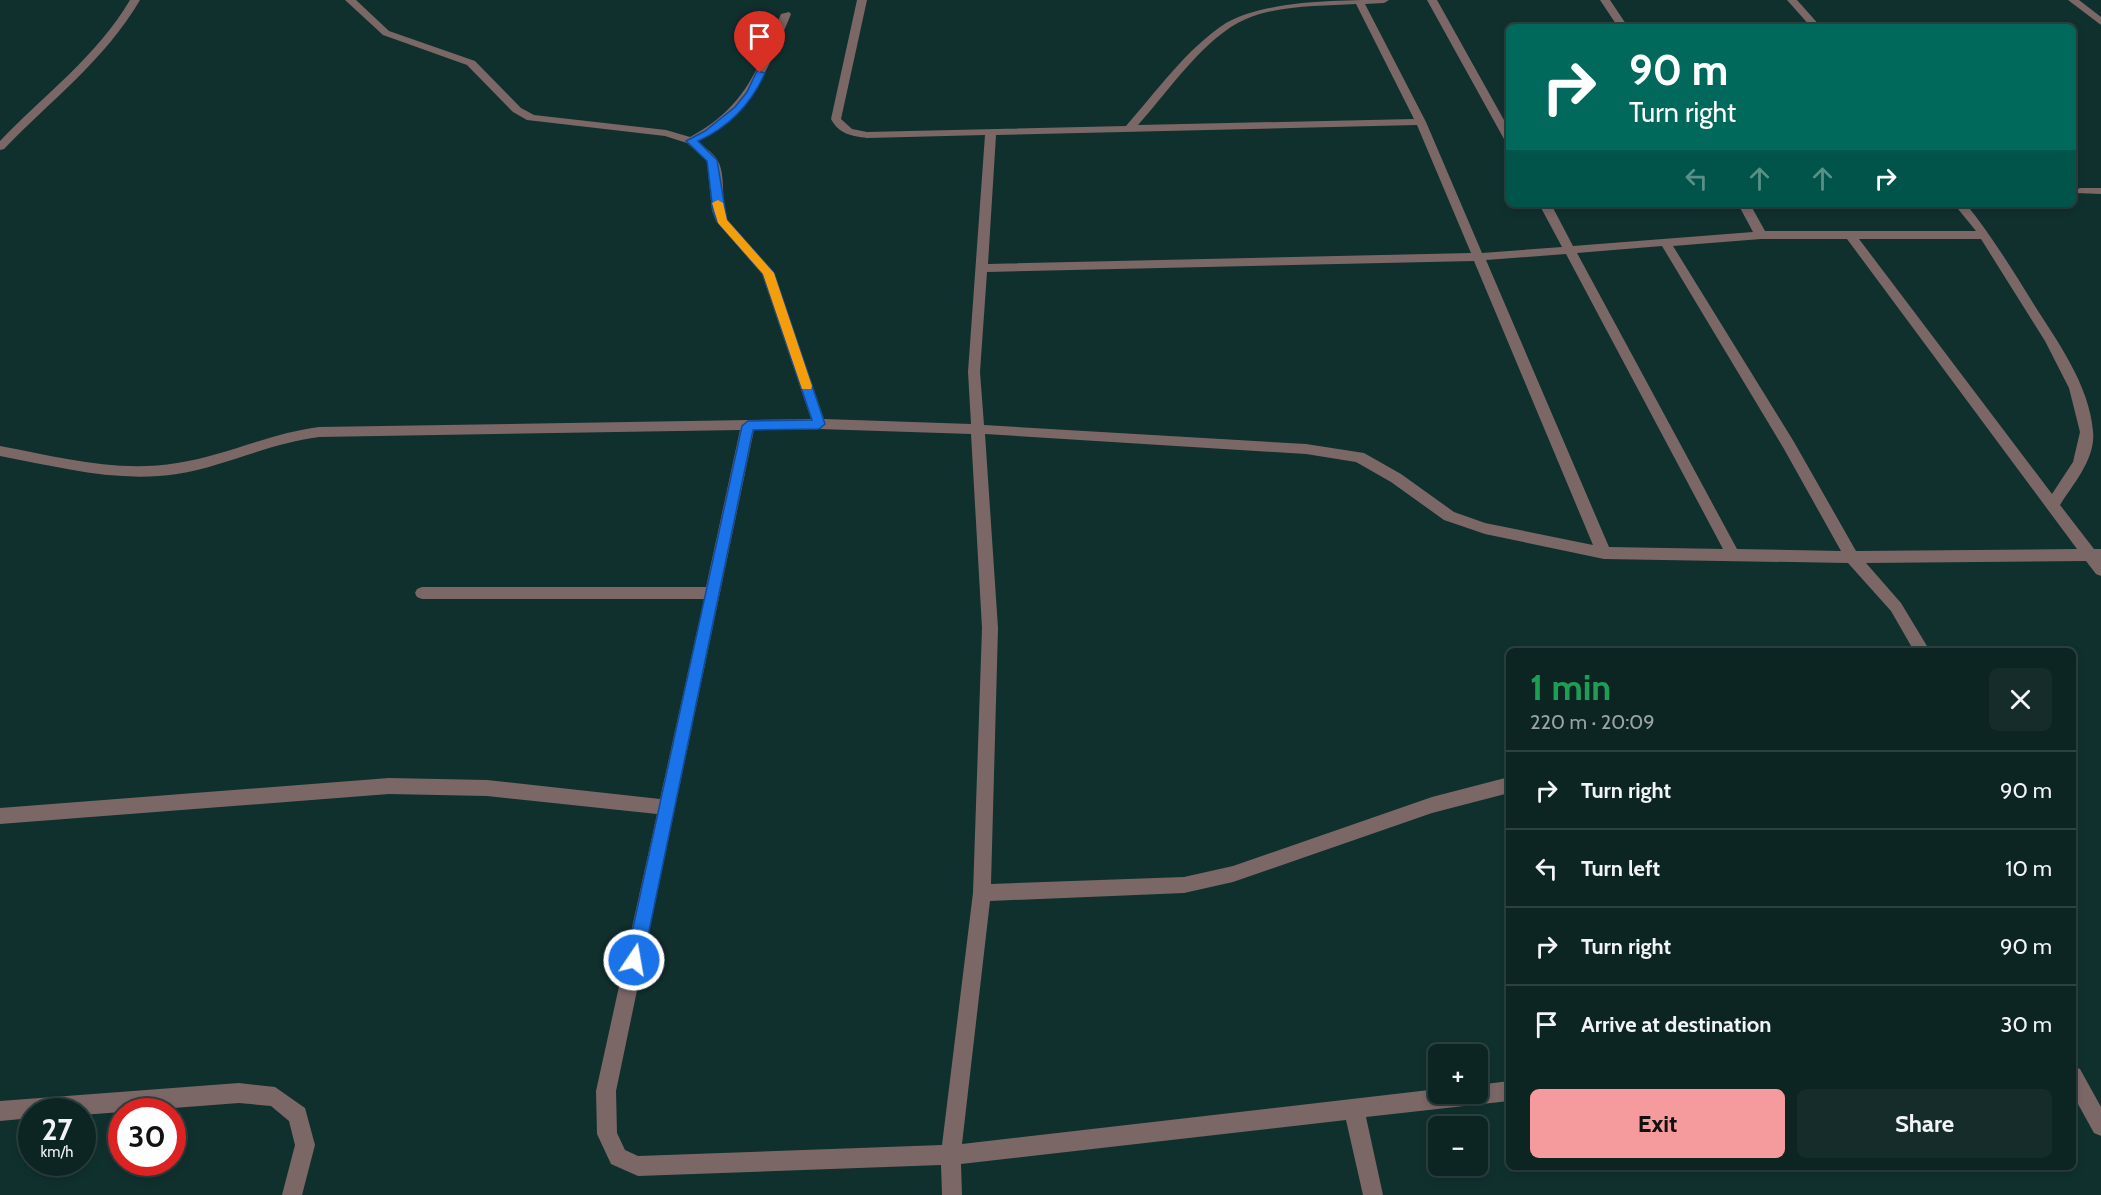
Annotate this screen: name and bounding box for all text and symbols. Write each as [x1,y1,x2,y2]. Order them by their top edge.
pin [734,11,785,73]
icon: arrive [743,20,776,53]
text: 90 m [1629,44,1728,96]
icon: right [1530,48,1608,126]
text: Turn right [1629,96,1736,129]
icon: left [1680,162,1713,195]
icon: ahead [1743,162,1776,195]
icon: ahead [1806,162,1839,195]
icon: right [1869,162,1902,195]
text: 1 min [1530,665,1611,709]
button: close [1989,668,2052,731]
text: 220 m · 20:09 [1530,710,1655,734]
icon: right [1530,774,1563,807]
text: Turn right [1581,777,1671,804]
text: 90 m [2000,777,2052,804]
icon: left [1530,852,1563,885]
text: Turn left [1581,855,1660,882]
text: 10 m [2005,855,2052,882]
position arrow [602,928,666,992]
icon: right [1530,930,1563,963]
text: Turn right [1581,933,1671,960]
text: 90 m [2000,933,2052,960]
icon: arrive [1530,1008,1563,1041]
text: Arrive at destination [1581,1011,1771,1038]
text: 30 m [2000,1011,2052,1038]
map controls [1428,1044,1488,1176]
button: + [1428,1044,1488,1104]
button: Exit [1530,1089,1785,1158]
button: Share [1797,1089,2052,1158]
speed limit sign: 30 [108,1098,186,1176]
text: 27 [41,1111,73,1148]
button: − [1428,1116,1488,1176]
text: km/h [41,1143,73,1161]

